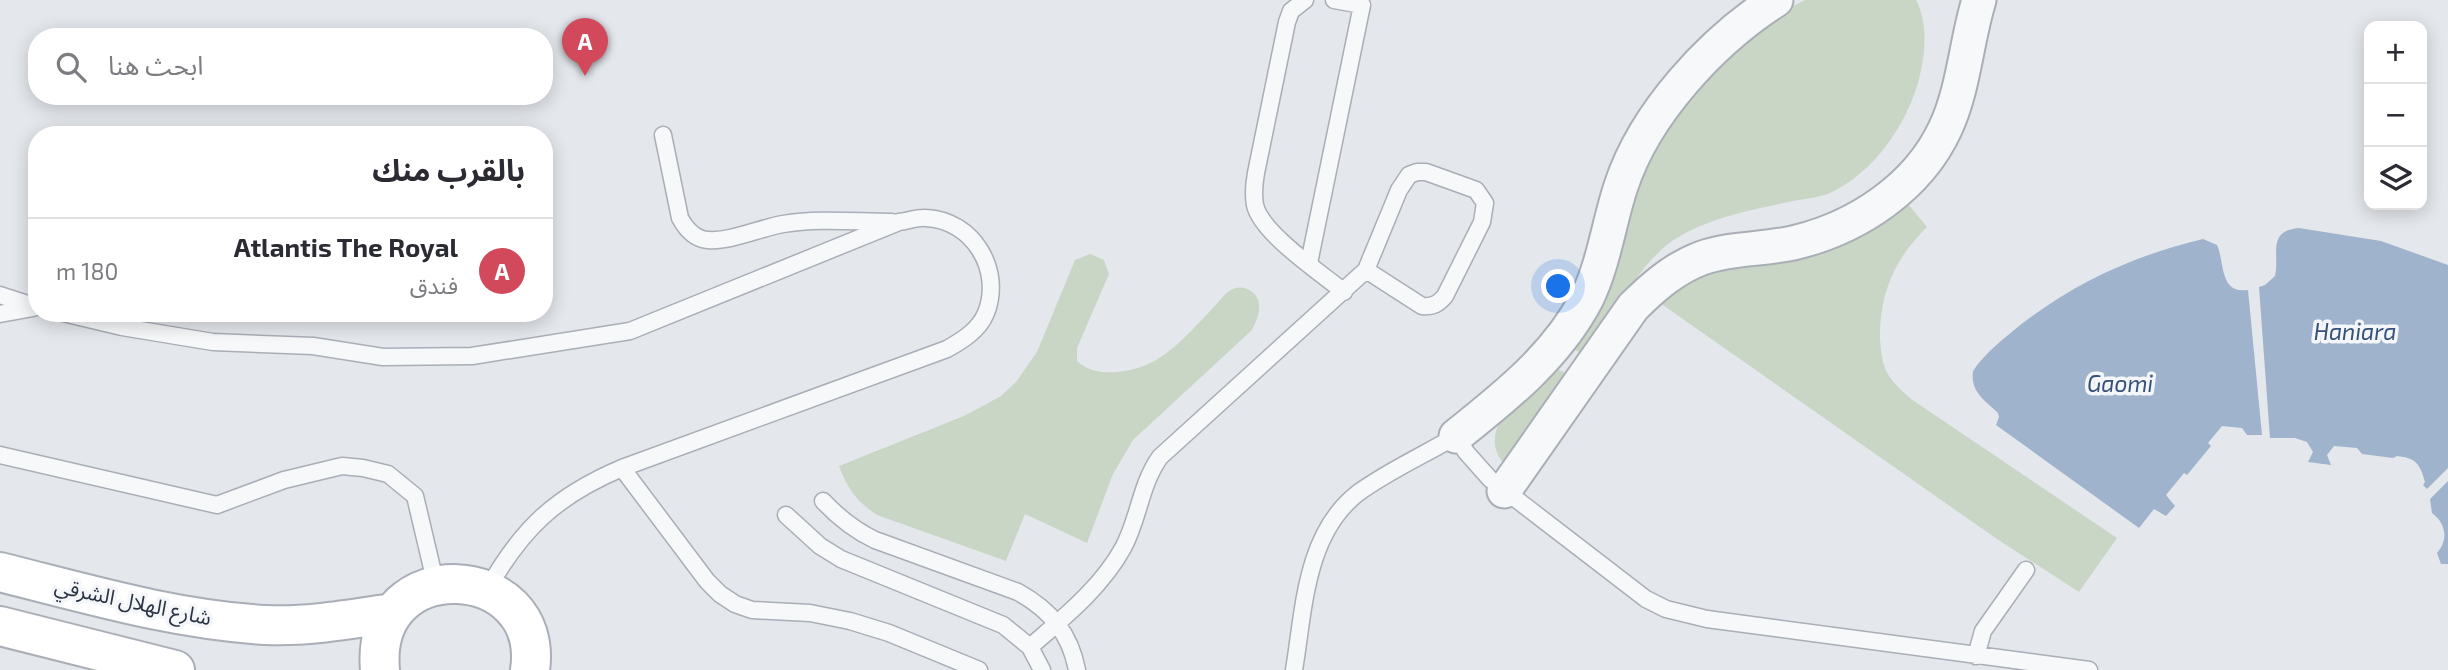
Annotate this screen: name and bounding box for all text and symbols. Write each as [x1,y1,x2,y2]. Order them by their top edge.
pin: A [562,18,608,76]
map controls [2364,21,2427,210]
button: + [2364,21,2427,84]
search box [28,28,553,105]
icon: search [52,48,90,86]
text: ابحث هنا [108,49,203,80]
button: − [2364,84,2427,147]
button: layers [2364,147,2427,210]
text: بالقرب منك [372,151,525,187]
text: Atlantis The Royal [234,231,458,262]
text: 180 m [56,257,118,285]
text: A [494,257,510,285]
your location [1541,269,1575,303]
text: فندق [410,271,458,299]
water label: Haniara [2314,317,2396,345]
water label: Gaomi [2087,369,2153,397]
street label: شارع الهلال الشرقي [52,572,214,634]

